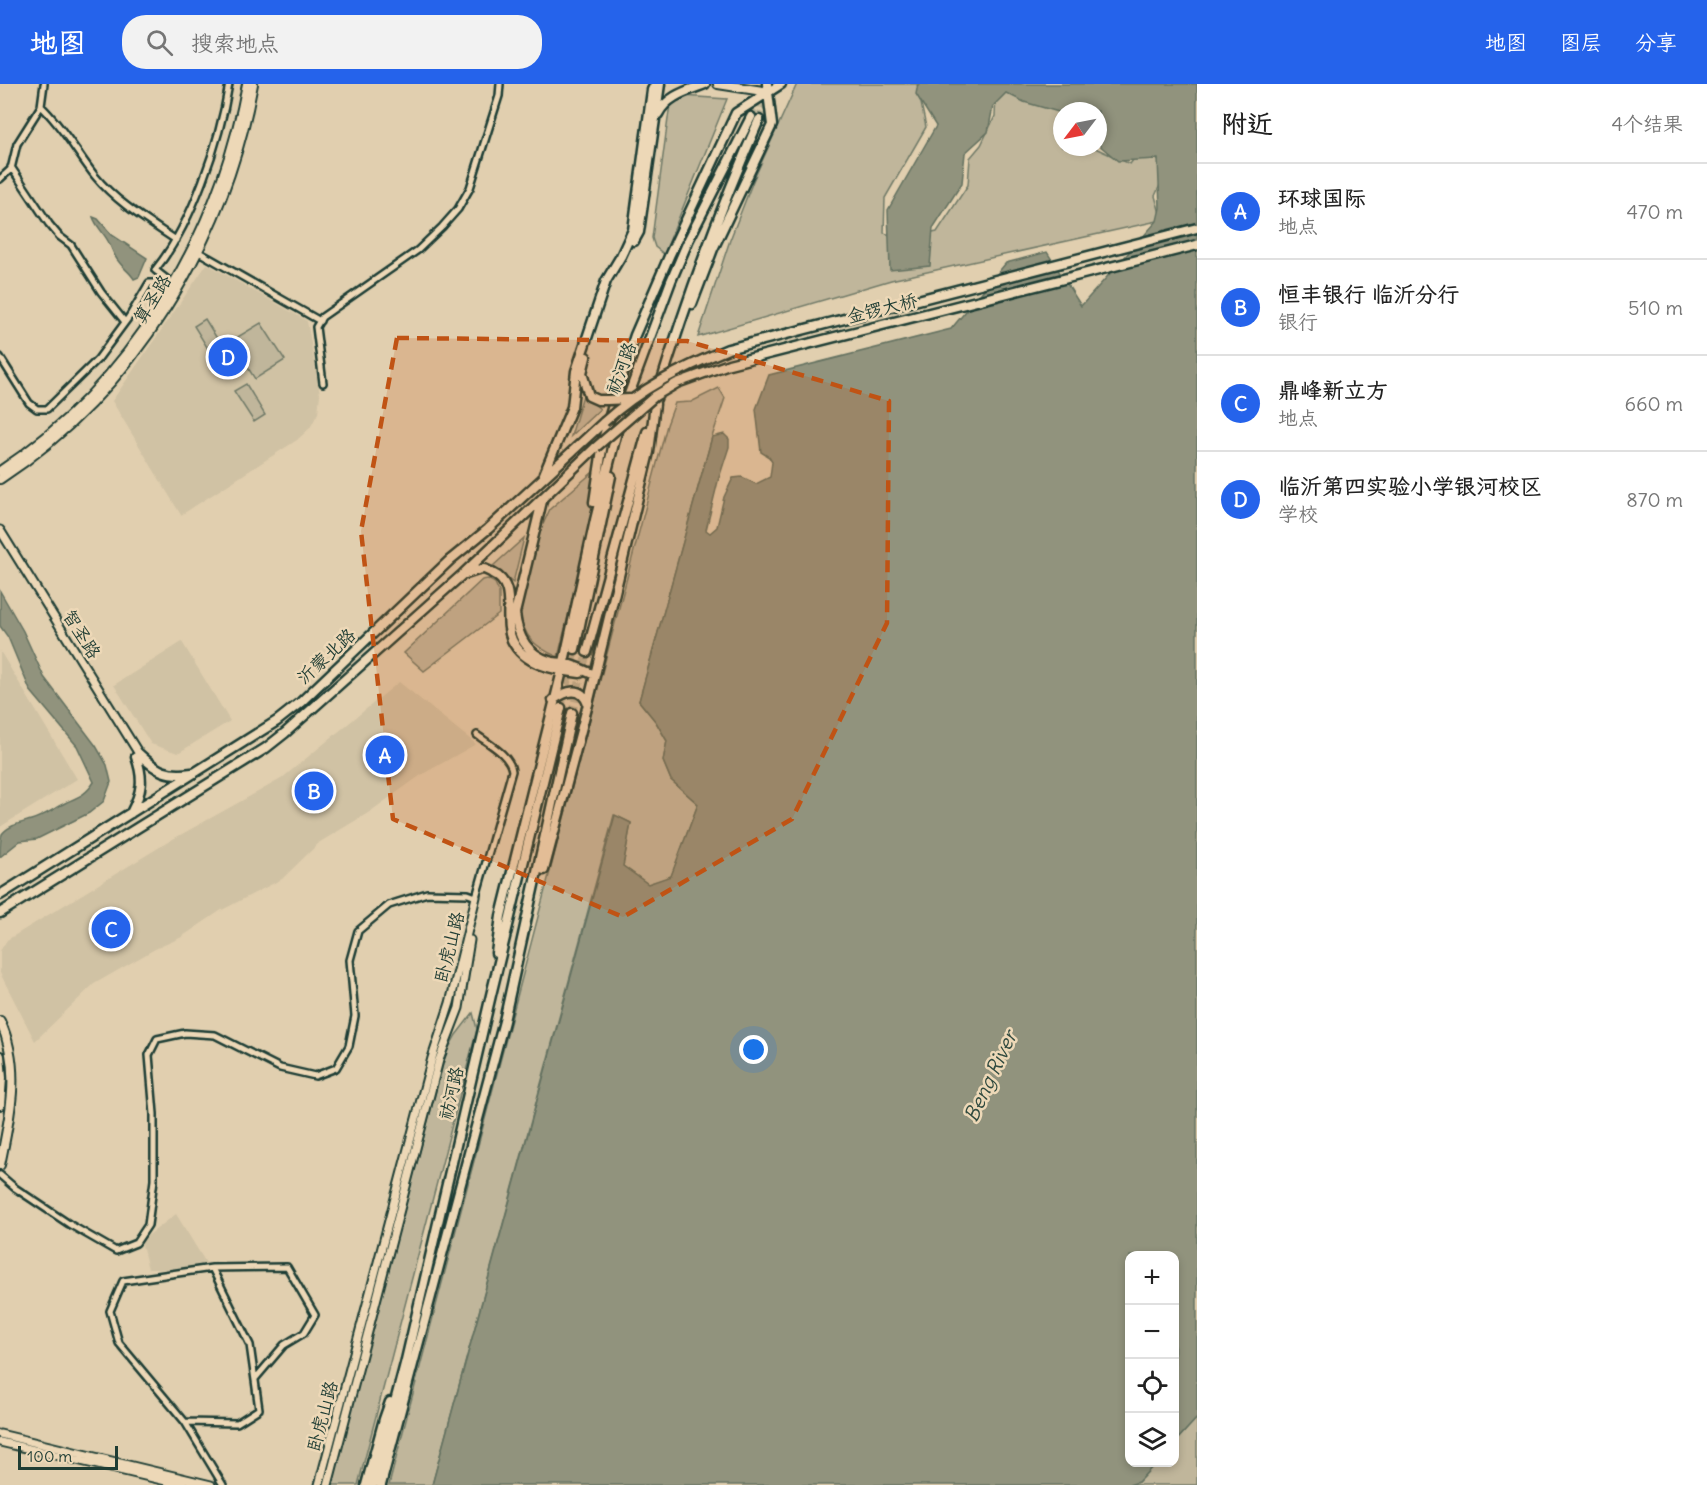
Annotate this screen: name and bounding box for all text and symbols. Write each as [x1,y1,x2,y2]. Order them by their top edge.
search box [122,15,542,69]
text: 地图 [30,25,86,61]
icon: search [143,26,176,59]
text: 搜索地点 [191,29,279,57]
text: 地图 [1485,29,1527,56]
text: 图层 [1560,29,1602,56]
text: 分享 [1635,29,1677,56]
north arrow [1053,102,1107,156]
text: 附近 [1221,107,1273,140]
text: 4个结果 [1611,111,1683,136]
text: 环球国际 [1278,184,1366,212]
text: A [1234,199,1247,224]
text: 470 m [1626,199,1683,224]
text: 地点 [1278,213,1318,238]
street label: 算圣路 [128,270,176,328]
text: 恒丰银行 临沂分行 [1278,280,1459,308]
street label: 金锣大桥 [844,288,920,328]
text: B [1234,295,1247,320]
text: 510 m [1628,295,1683,320]
text: 银行 [1278,309,1318,334]
pin: D [208,334,248,380]
street label: 祊河路 [601,339,641,397]
text: 鼎峰新立方 [1278,376,1388,404]
text: C [1234,391,1247,416]
text: 660 m [1624,391,1683,416]
text: 地点 [1278,405,1318,430]
text: 临沂第四实验小学银河校区 [1278,472,1542,500]
text: D [1233,487,1248,512]
text: 870 m [1626,487,1683,512]
text: 学校 [1278,501,1318,526]
street label: 智圣路 [58,605,106,663]
street label: 沂蒙北路 [292,623,360,689]
pin: A [366,732,404,778]
pin: B [294,768,334,814]
pin: C [92,906,130,952]
street label: 卧虎山路 [429,909,469,985]
water label: Beng River [958,1024,1023,1125]
your location [739,1035,768,1064]
street label: 祊河路 [434,1064,468,1122]
map controls [1125,1251,1179,1467]
button: + [1125,1251,1179,1305]
button: − [1125,1305,1179,1359]
button: locate [1125,1359,1179,1413]
street label: 卧虎山路 [302,1378,342,1454]
button: layers [1125,1413,1179,1467]
scale bar [18,1443,118,1470]
text: 100 m [27,1446,72,1466]

